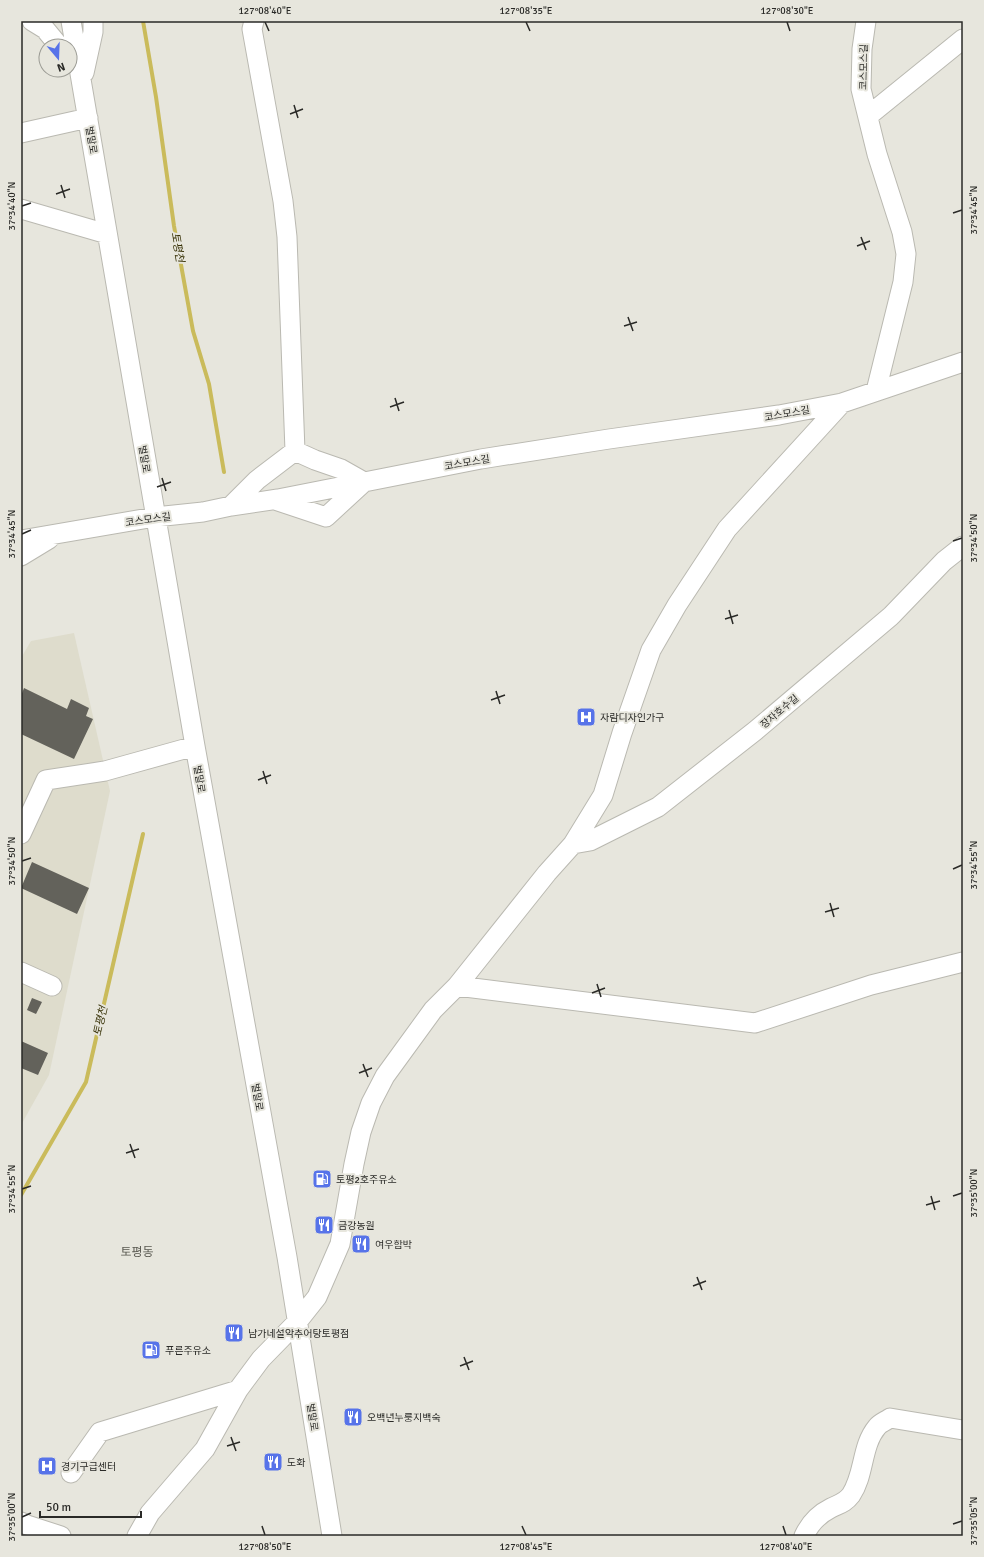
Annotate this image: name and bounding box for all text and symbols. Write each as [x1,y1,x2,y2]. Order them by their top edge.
text: 127°08'40"E [238,5,292,17]
text: 127°08'35"E [499,5,553,17]
text: 127°08'30"E [760,5,814,17]
north arrow [38,38,78,78]
street label: 코스모스길 [858,44,870,90]
text: N [55,60,67,74]
street label: 벌말로 [83,126,99,155]
text: 37°34'40"N [6,182,18,230]
text: 37°34'45"N [968,186,980,234]
water label: 토평천 [168,231,187,265]
street label: 코스모스길 [763,404,811,424]
street label: 벌말로 [136,445,152,474]
street label: 코스모스길 [443,453,491,473]
text: 37°34'45"N [6,510,18,558]
street label: 코스모스길 [125,511,172,529]
text: 37°34'50"N [968,514,980,562]
street label: 장자호수길 [758,692,801,731]
hospital icon: 자람디자인가구 [575,706,597,728]
place label: 자람디자인가구 [600,712,664,724]
street label: 벌말로 [191,765,207,794]
text: 37°34'50"N [6,837,18,885]
text: 37°34'55"N [968,841,980,889]
water label: 토평천 [91,1003,111,1037]
street label: 벌말로 [249,1083,265,1112]
text: 37°34'55"N [6,1165,18,1213]
fuel station icon: 토평2호주유소 [311,1168,333,1190]
text: 37°35'00"N [968,1169,980,1217]
place label: 토평2호주유소 [336,1174,397,1186]
restaurant icon: 금강농원 [313,1214,335,1236]
place label: 금강농원 [338,1220,375,1232]
restaurant icon: 여우함박 [350,1233,372,1255]
place label: 여우함박 [375,1239,413,1251]
district label: 토평동 [120,1245,154,1260]
restaurant icon: 남가네설악추어탕토평점 [223,1322,245,1344]
place label: 남가네설악추어탕토평점 [248,1328,349,1340]
fuel station icon: 푸른주유소 [140,1339,162,1361]
place label: 푸른주유소 [165,1345,211,1357]
street label: 벌말로 [304,1403,320,1432]
restaurant icon: 오백년누룽지백숙 [342,1406,364,1428]
place label: 오백년누룽지백숙 [367,1412,441,1424]
restaurant icon: 도화 [262,1451,284,1473]
hospital icon: 경기구급센터 [36,1455,58,1477]
place label: 도화 [287,1457,305,1469]
place label: 경기구급센터 [61,1461,116,1473]
text: 37°35'00"N [6,1493,18,1541]
scale bar [40,1493,141,1519]
text: 37°35'05"N [968,1497,980,1545]
text: 50 m [46,1500,71,1515]
text: 127°08'50"E [238,1541,292,1553]
text: 127°08'45"E [499,1541,553,1553]
text: 127°08'40"E [759,1541,813,1553]

